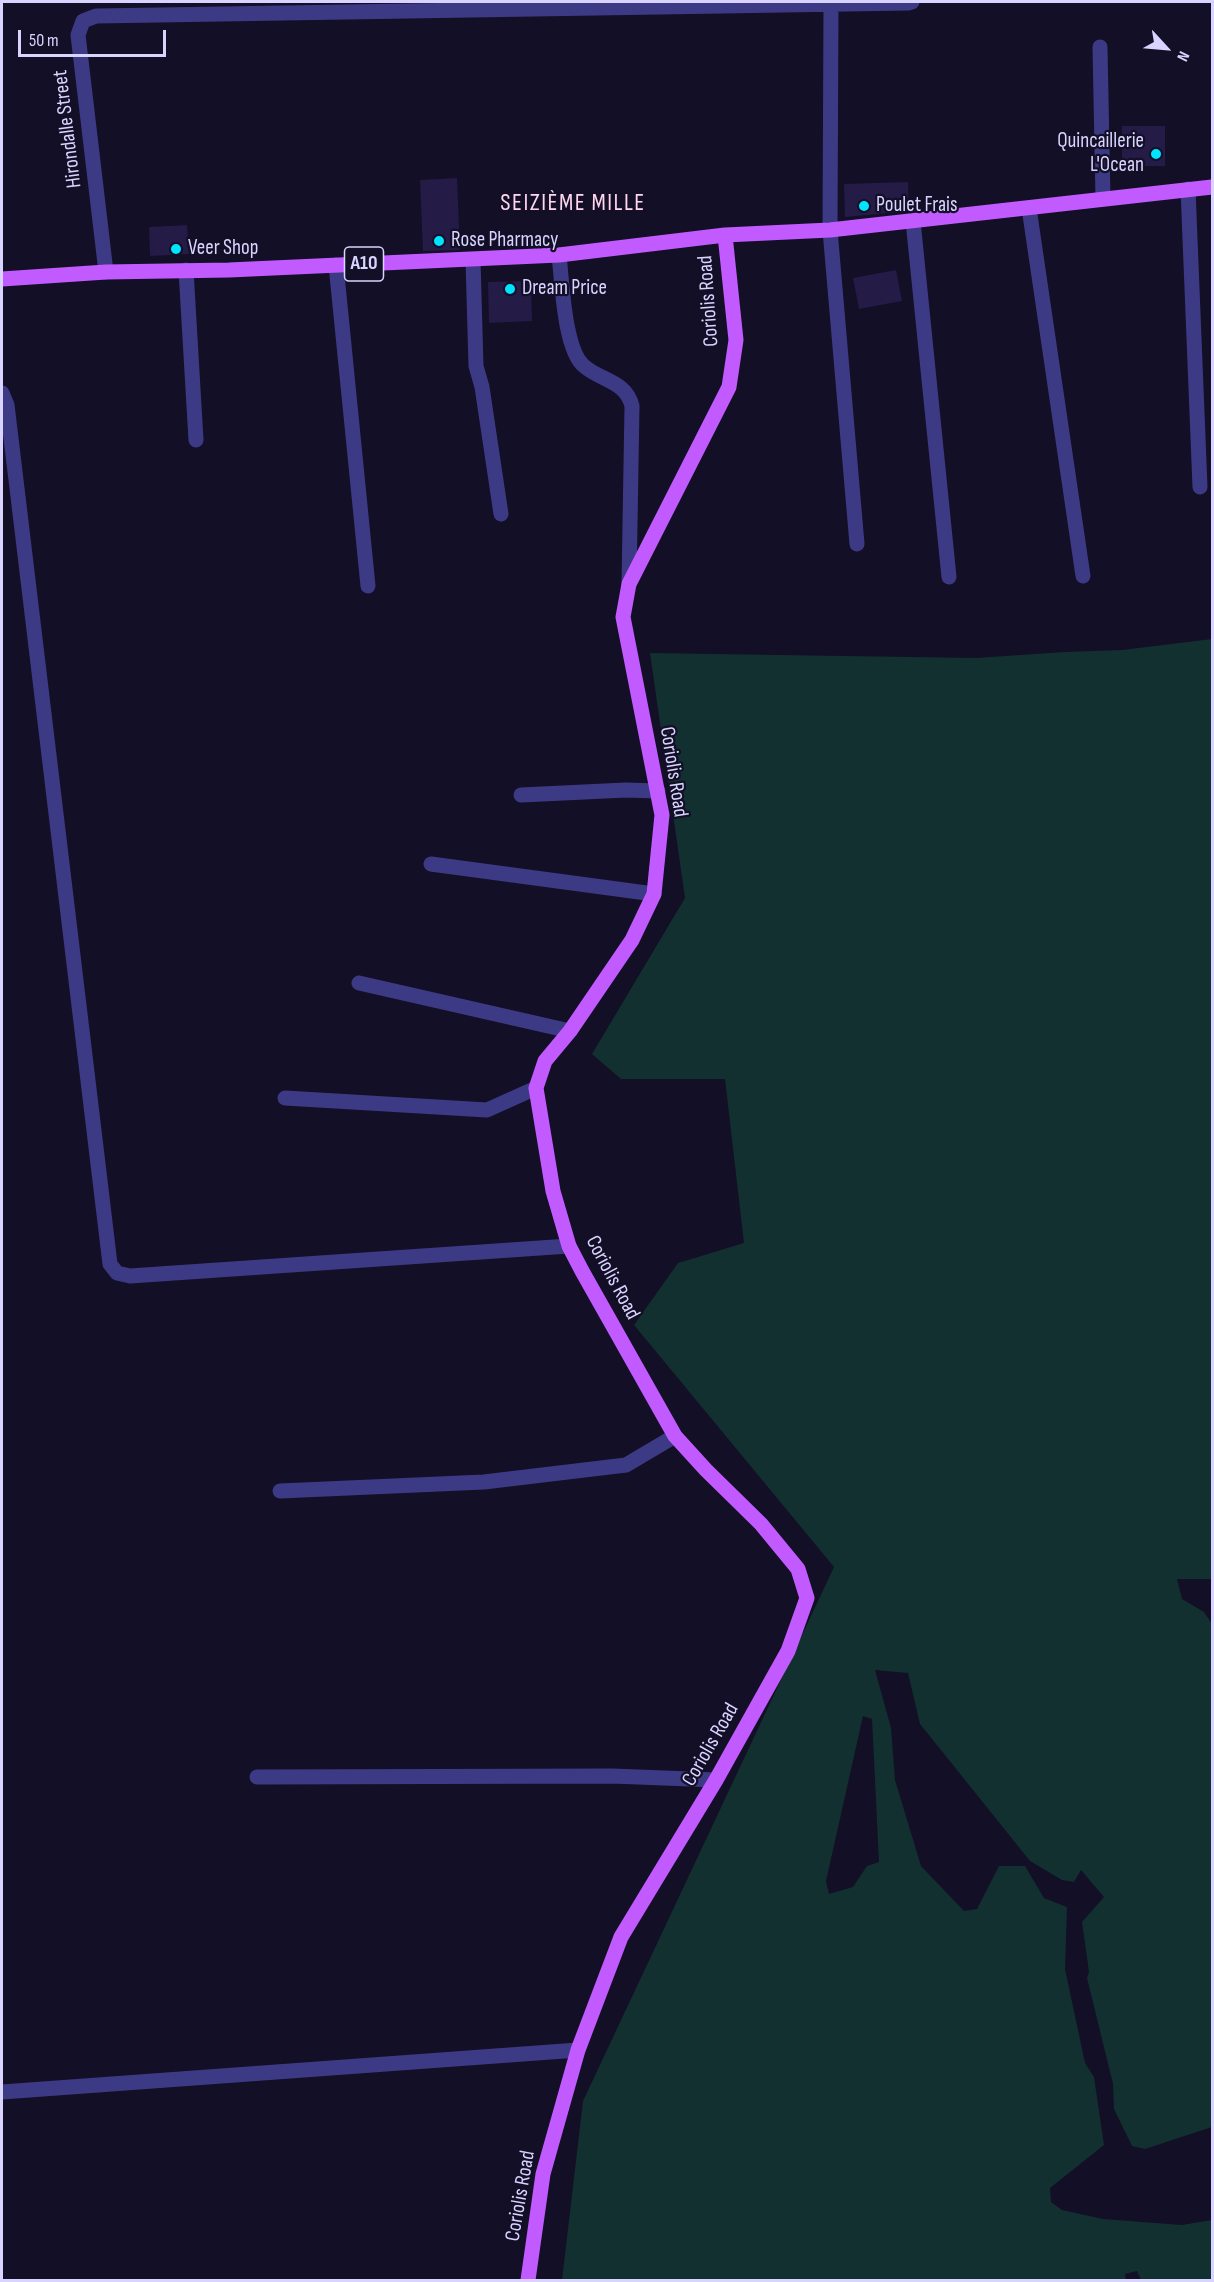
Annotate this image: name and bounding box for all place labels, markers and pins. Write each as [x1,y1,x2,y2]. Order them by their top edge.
place label: Quincaillerie L'Ocean [1057,129,1144,179]
marker: Quincaillerie L'Ocean [1149,147,1163,161]
place label: Poulet Frais [876,193,958,219]
marker: Poulet Frais [857,199,871,213]
place label: Rose Pharmacy [451,228,558,254]
marker: Rose Pharmacy [432,234,446,248]
place label: Veer Shop [188,236,258,262]
marker: Veer Shop [169,242,183,256]
place label: Dream Price [522,276,607,302]
marker: Dream Price [503,282,517,296]

